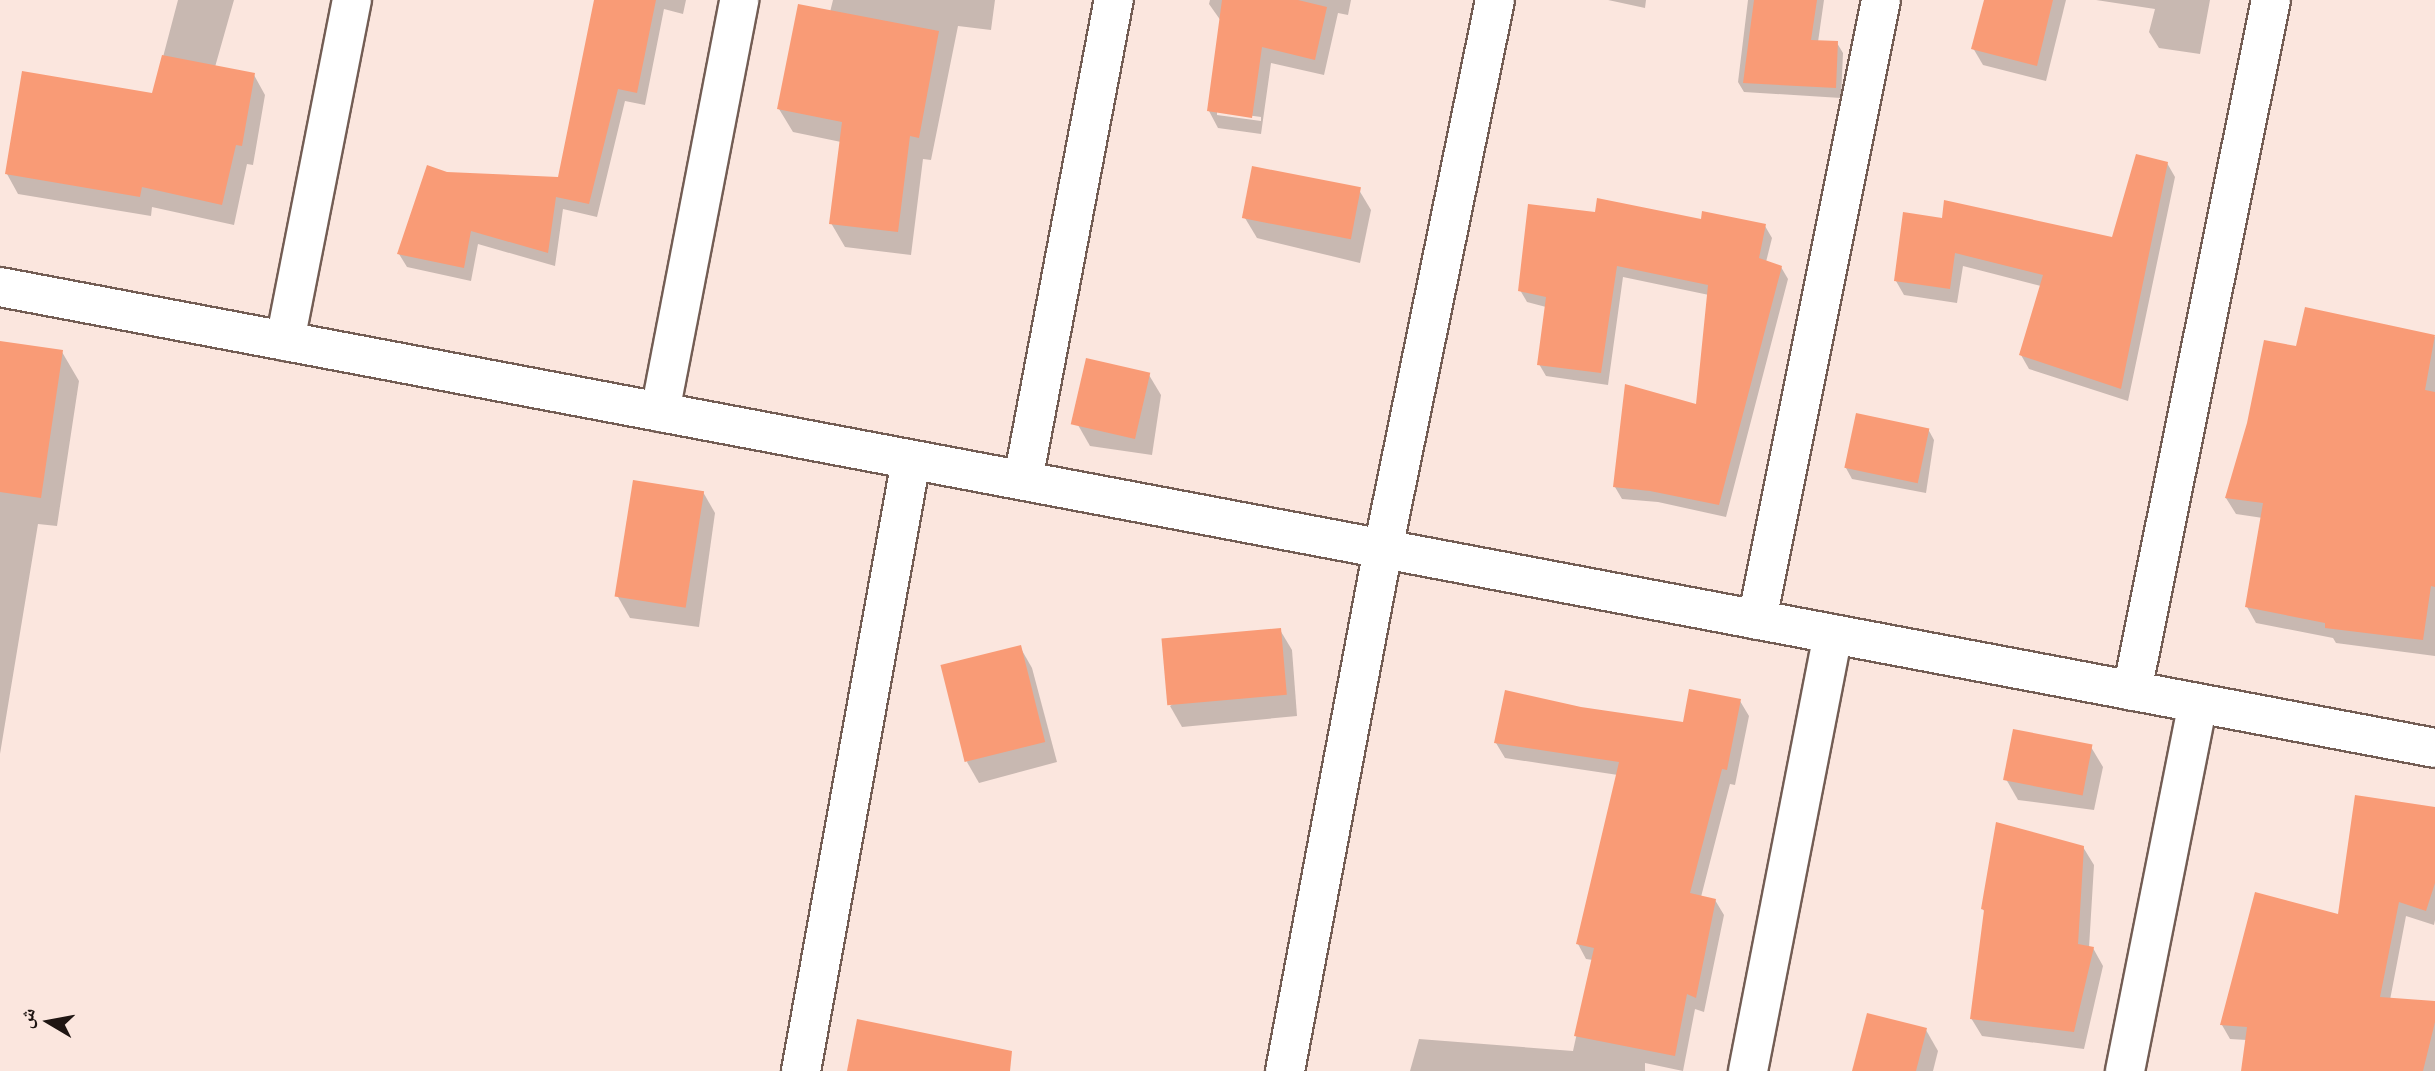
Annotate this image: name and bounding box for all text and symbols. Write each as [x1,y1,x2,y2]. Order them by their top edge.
north arrow [14,987,84,1057]
text: ش [15,1006,41,1030]

